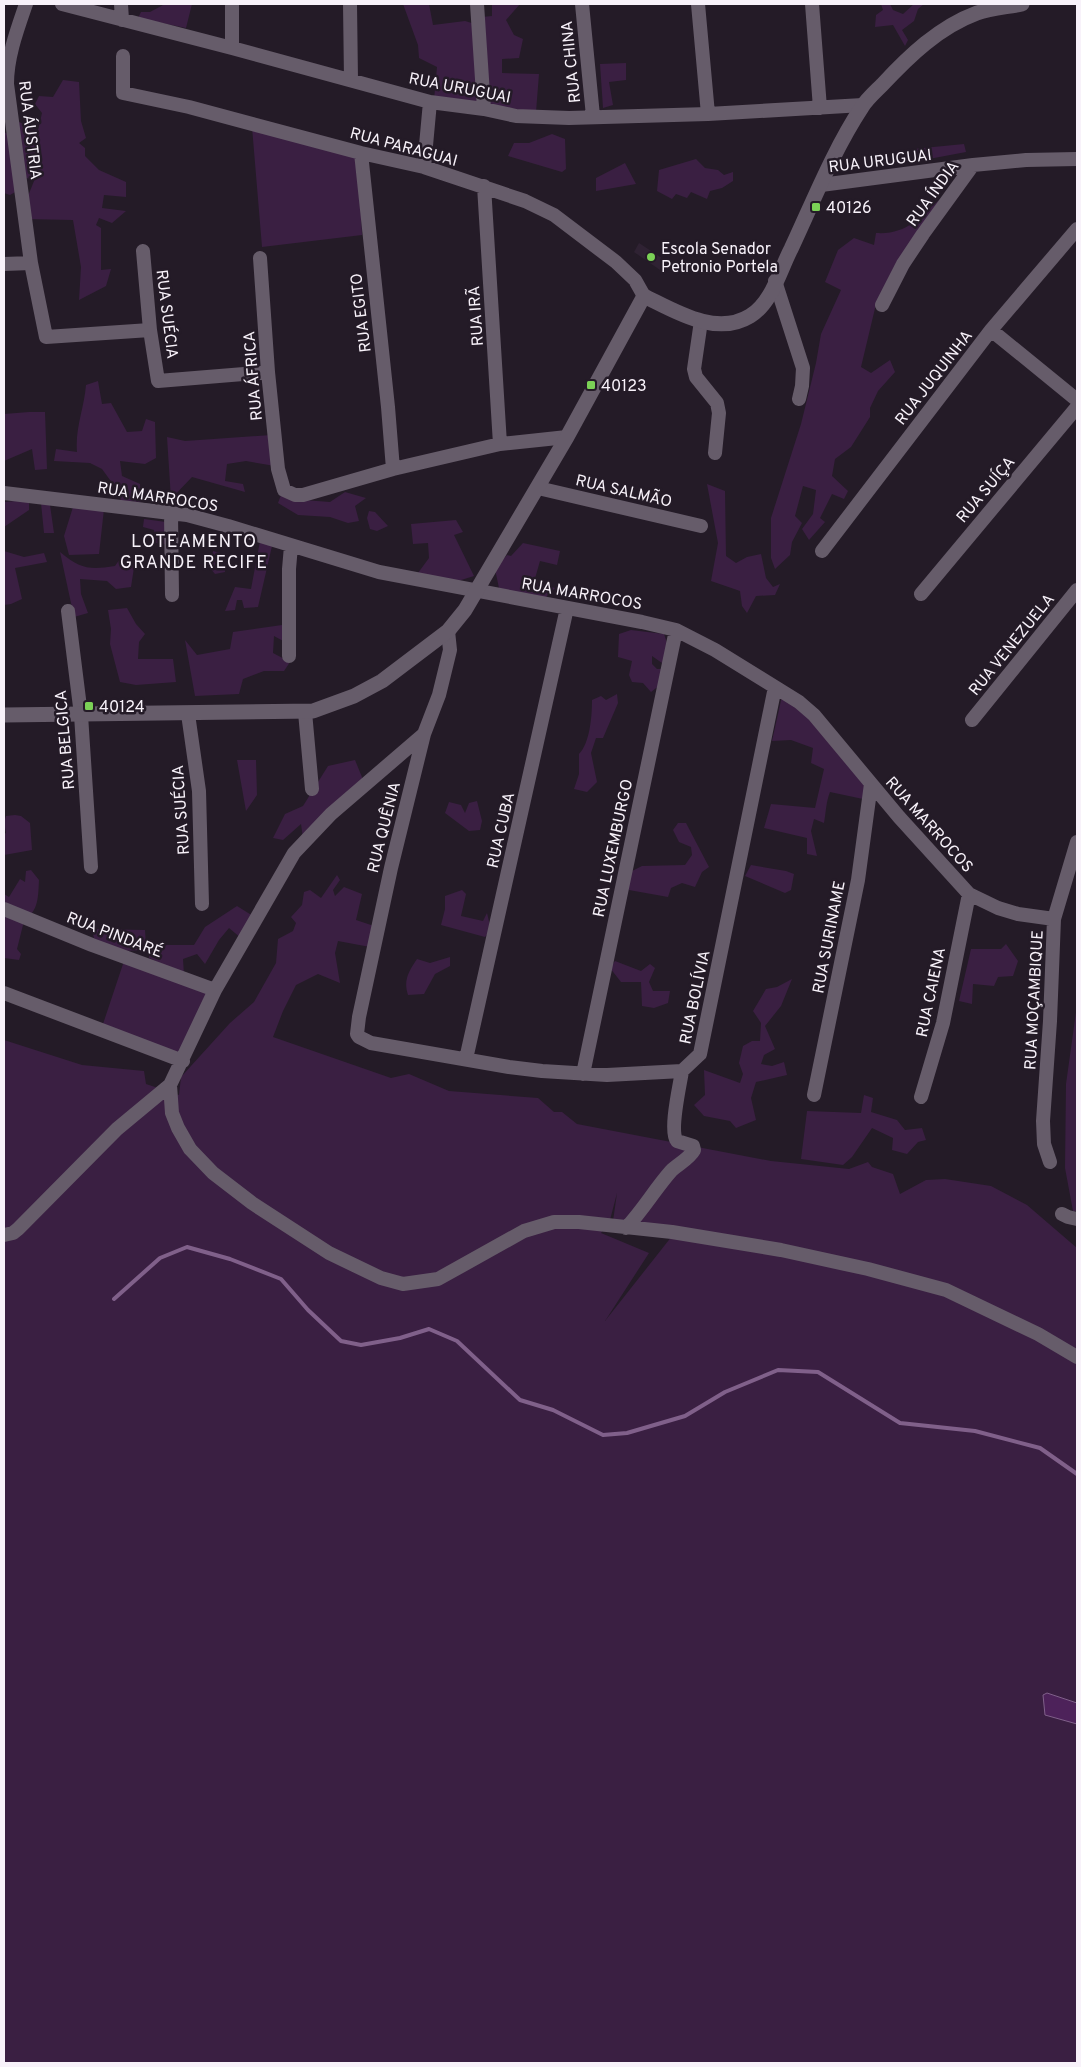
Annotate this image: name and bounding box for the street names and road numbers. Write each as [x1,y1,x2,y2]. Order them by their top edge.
street label: RUA CHINA [558,20,586,104]
street label: RUA URUGUAI [407,69,512,109]
street label: RUA ÁUSTRIA [13,79,47,181]
street label: RUA PARAGUAI [347,124,460,172]
street label: RUA URUGUAI [827,146,933,178]
street label: RUA ÍNDIA [901,156,964,231]
street label: RUA SUÉCIA [151,268,183,360]
street label: RUA EGITO [347,272,377,354]
street label: RUA IRÃ [462,285,489,347]
street label: RUA JUQUINHA [891,327,978,430]
street label: RUA ÁFRICA [238,330,268,422]
street label: RUA SUÍÇA [951,451,1020,528]
street label: RUA SALMÃO [573,468,674,513]
street label: RUA MARROCOS [96,479,220,517]
street label: RUA MARROCOS [520,575,644,615]
street label: RUA VENEZUELA [965,590,1060,700]
street label: RUA BELGICA [52,689,80,790]
street label: RUA SUÉCIA [167,764,195,856]
street label: RUA MARROCOS [880,773,977,877]
street label: RUA LUXEMBURGO [590,778,638,919]
street label: RUA QUÊNIA [362,779,406,875]
street label: RUA CUBA [484,791,520,870]
street label: RUA SURINAME [809,879,851,995]
street label: RUA PINDARÉ [63,906,166,963]
street label: RUA MOÇAMBIQUE [1021,930,1049,1071]
street label: RUA CAIENA [913,946,951,1039]
street label: RUA BOLÍVIA [674,948,716,1046]

